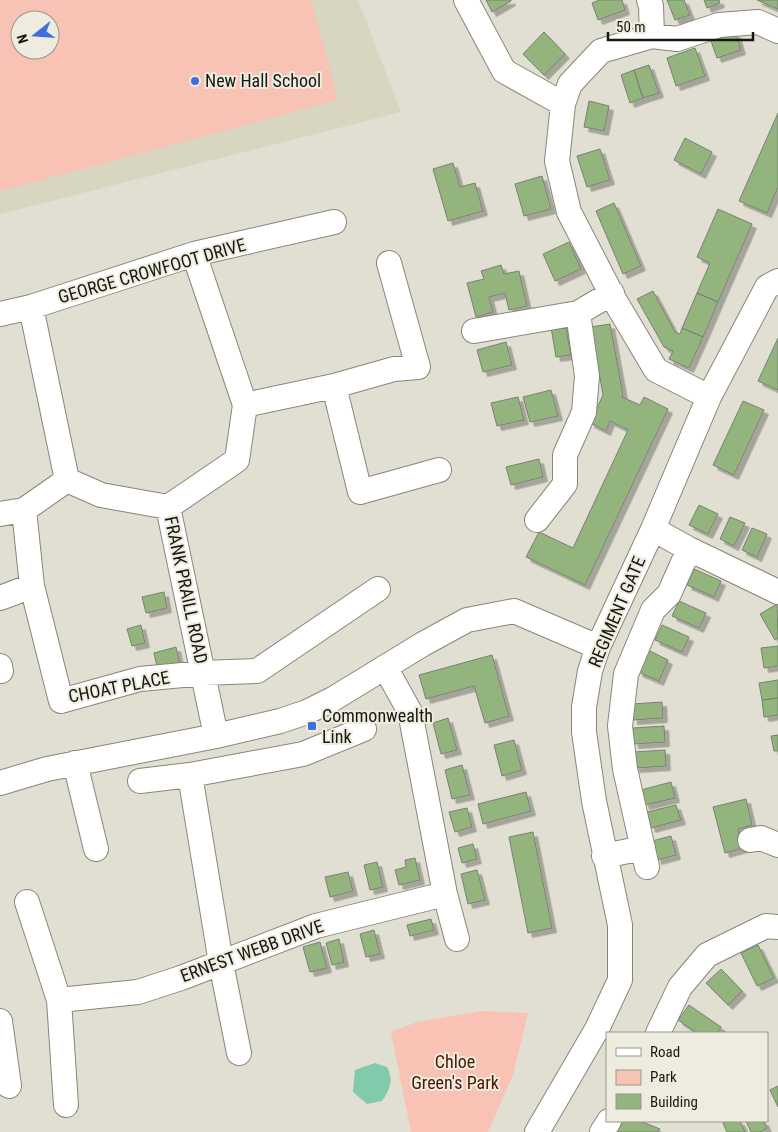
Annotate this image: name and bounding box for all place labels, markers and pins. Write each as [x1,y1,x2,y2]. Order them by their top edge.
place label: New Hall School [205,70,321,91]
marker: New Hall School [189,75,201,87]
place label: Commonwealth Link [322,705,433,747]
marker: Commonwealth Link [306,720,318,732]

